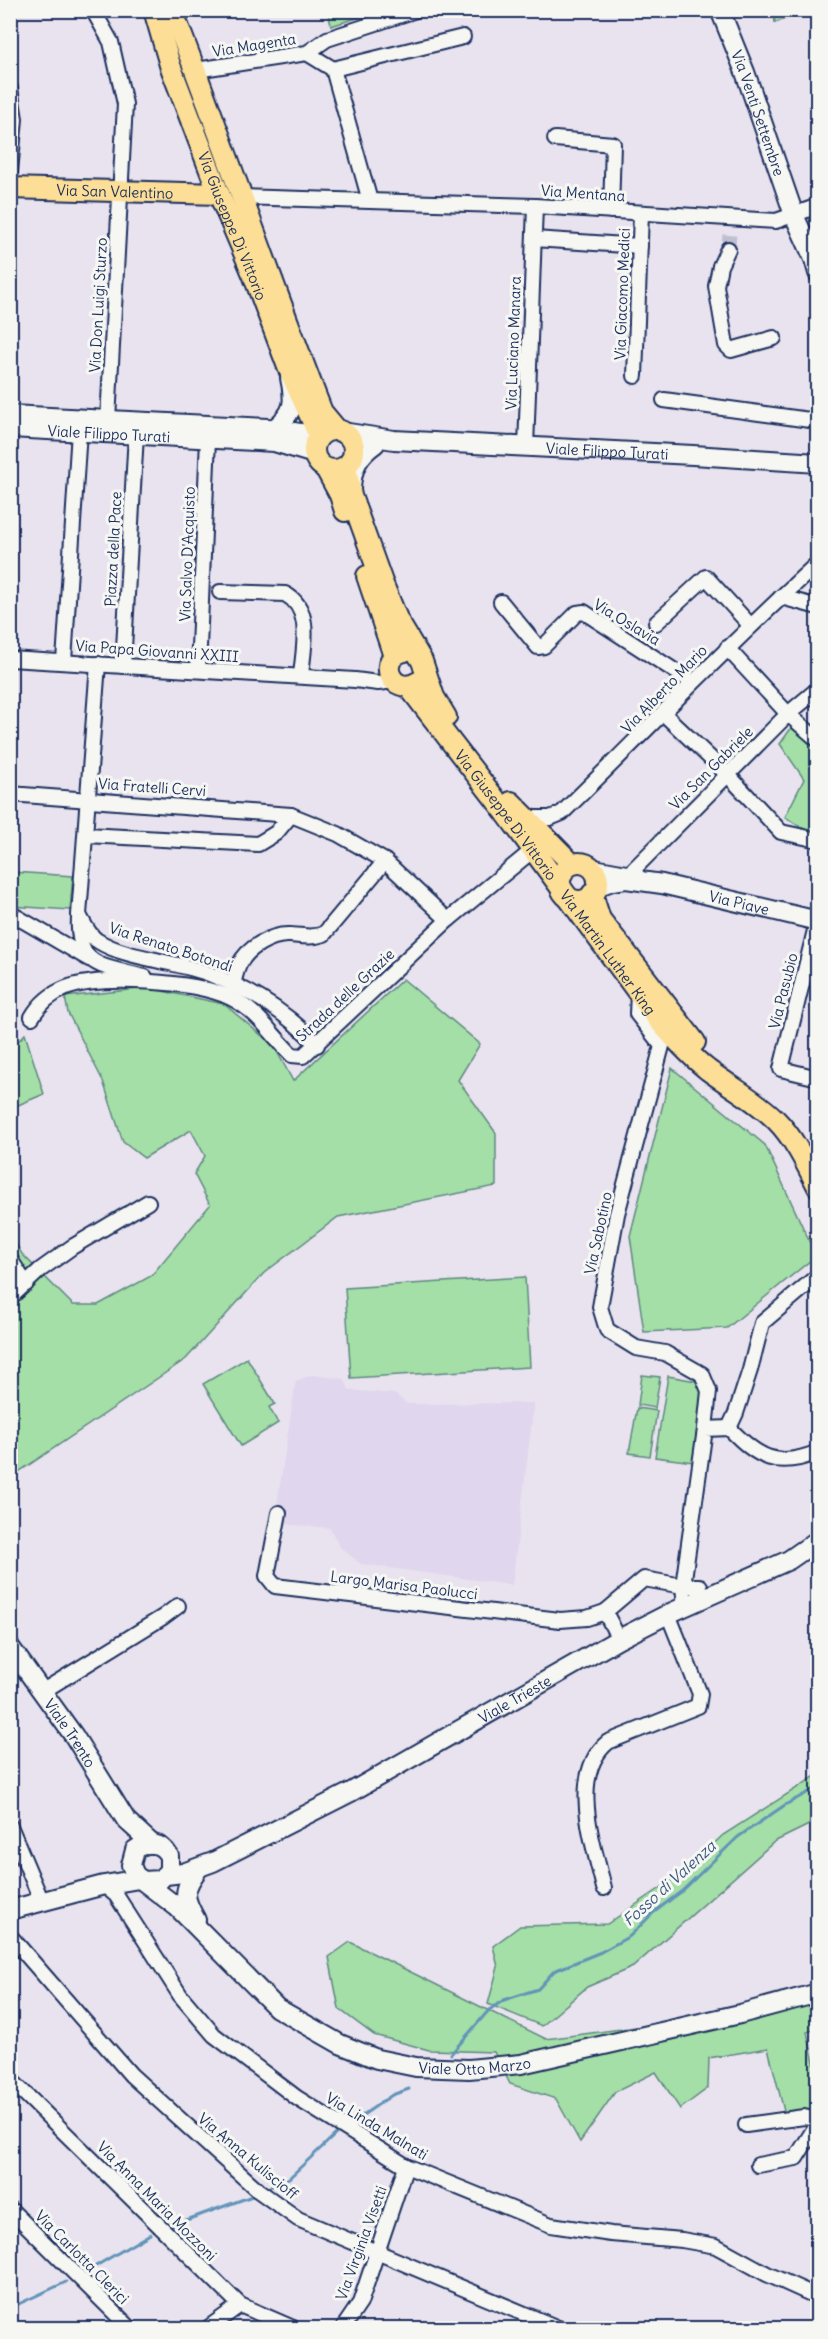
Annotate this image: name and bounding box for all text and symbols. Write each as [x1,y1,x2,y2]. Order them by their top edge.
street label: Via Magenta [211,29,297,61]
street label: Via Venti Settembre [728,47,789,178]
street label: Via Giuseppe Di Vittorio [194,149,271,303]
street label: Via San Valentino [56,180,174,202]
street label: Via Mentana [540,181,626,205]
street label: Via Giacomo Medici [610,228,634,360]
street label: Via Don Luigi Sturzo [85,237,111,373]
street label: Via Luciano Manara [501,275,525,410]
street label: Viale Filippo Turati [47,421,171,446]
street label: Viale Filippo Turati [545,438,669,463]
street label: Via Salvo D'Acquisto [175,486,199,622]
street label: Piazza della Pace [100,491,126,607]
street label: Via Oslavia [590,595,664,650]
street label: Via Papa Giovanni XXIII [75,636,239,666]
street label: Via Alberto Mario [617,641,711,737]
street label: Via San Gabriele [665,722,757,814]
street label: Via Giuseppe Di Vittorio [451,746,562,884]
street label: Via Fratelli Cervi [97,774,207,800]
street label: Via Martin Luther King [556,886,660,1018]
street label: Via Piave [707,886,771,919]
street label: Via Renato Botondi [107,918,235,976]
street label: Strada delle Grazie [292,944,398,1046]
street label: Via Pasubio [764,951,802,1031]
street label: Via Sabotino [580,1190,616,1276]
street label: Largo Marisa Paolucci [329,1567,479,1603]
street label: Viale Trieste [475,1670,554,1727]
street label: Viale Trento [41,1695,100,1771]
water label: Fosso di Valenza [618,1835,720,1930]
street label: Viale Otto Marzo [418,2053,533,2079]
street label: Via Linda Malnati [323,2088,431,2164]
street label: Via Anna Kuliscioff [194,2109,303,2204]
street label: Via Anna Maria Mozzoni [93,2137,221,2265]
street label: Via Virginia Visetti [331,2183,391,2303]
street label: Via Carlotta Clerici [31,2206,133,2308]

